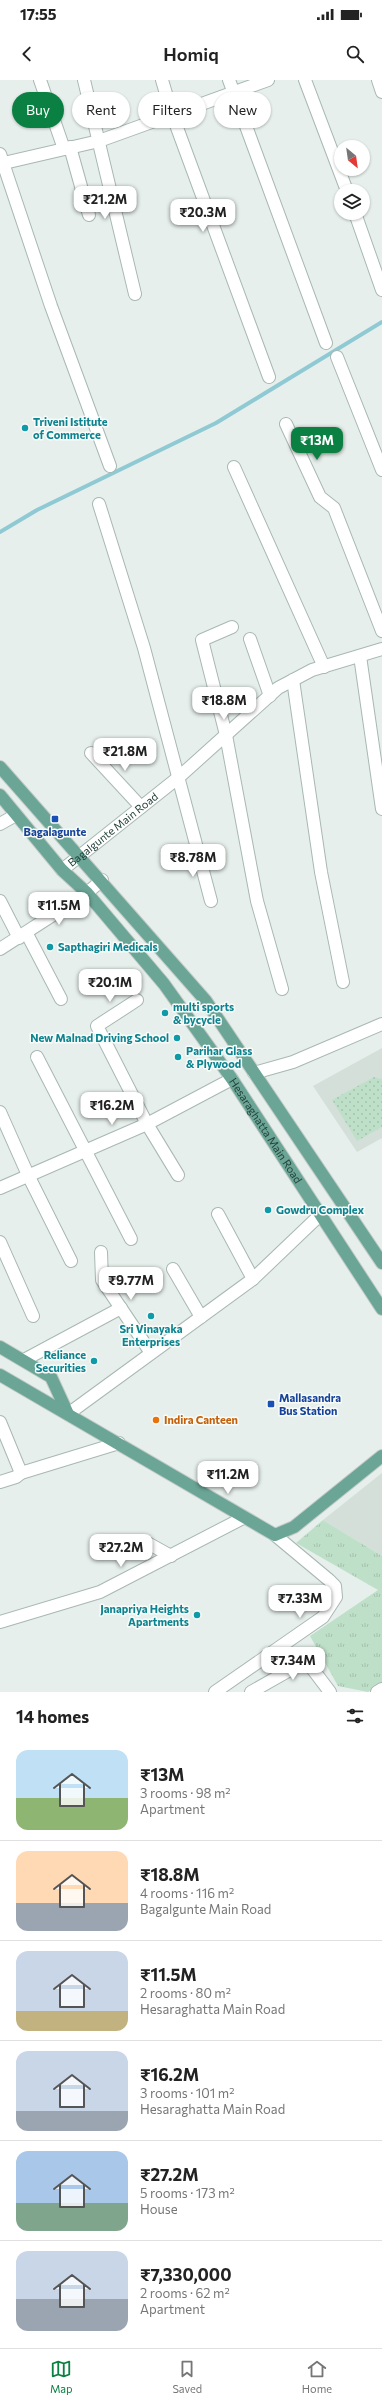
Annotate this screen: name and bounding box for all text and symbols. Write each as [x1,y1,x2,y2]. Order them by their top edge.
text: 17:55 [20,5,57,23]
icon: back [16,43,38,65]
text: Homiq [163,43,219,65]
icon: search [344,43,366,65]
chip: Buy [12,92,64,128]
chip: Rent [72,92,130,128]
chip: Filters [138,92,206,128]
chip: New [214,92,271,128]
north arrow [334,140,370,176]
map controls [334,140,370,220]
button: layers [334,184,370,220]
pin: ₹21.2M [72,186,138,220]
text: ₹21.2M [83,191,127,207]
pin: ₹20.3M [170,199,236,233]
text: ₹20.3M [179,204,227,220]
place label: Triveni Istitute of Commerce [33,415,108,441]
marker: Triveni Istitute of Commerce [20,423,30,433]
pin: ₹13M [293,427,341,461]
text: ₹13M [300,432,334,448]
pin: ₹18.8M [191,687,257,721]
text: ₹18.8M [201,692,247,708]
pin: ₹21.8M [92,738,158,772]
text: ₹21.8M [102,743,148,759]
street label: Bagalgunte Main Road [65,789,160,869]
marker: Bagalagunte [50,814,60,824]
place label: Bagalagunte [24,825,87,838]
pin: ₹8.78M [160,844,226,878]
text: ₹8.78M [170,849,216,865]
pin: ₹11.5M [26,892,92,926]
text: ₹11.5M [37,897,81,913]
place label: Sapthagiri Medicals [58,940,158,953]
marker: Sapthagiri Medicals [45,942,55,952]
pin: ₹20.1M [77,969,143,1003]
text: ₹20.1M [88,974,132,990]
place label: multi sports & bycycle [173,1000,234,1026]
marker: multi sports & bycycle [160,1008,170,1018]
place label: New Malnad Driving School [30,1031,169,1044]
marker: New Malnad Driving School [172,1033,182,1043]
place label: Parihar Glass & Plywood [186,1044,252,1070]
marker: Parihar Glass & Plywood [173,1052,183,1062]
street label: Hesaraghatta Main Road [227,1075,305,1185]
pin: ₹16.2M [79,1092,145,1126]
text: ₹16.2M [89,1097,135,1113]
place label: Gowdru Complex [276,1203,365,1216]
marker: Gowdru Complex [263,1205,273,1215]
pin: ₹9.77M [98,1267,164,1301]
text: ₹9.77M [108,1272,154,1288]
marker: Sri Vinayaka Enterprises [146,1311,156,1321]
place label: Sri Vinayaka Enterprises [119,1322,183,1348]
place label: Reliance Securities [36,1348,86,1374]
marker: Reliance Securities [89,1356,99,1366]
place label: Mallasandra Bus Station [279,1391,341,1417]
marker: Mallasandra Bus Station [266,1399,276,1409]
place label: Indira Canteen [164,1413,238,1426]
marker: Indira Canteen [151,1415,161,1425]
pin: ₹11.2M [195,1461,261,1495]
text: ₹11.2M [206,1466,250,1482]
pin: ₹27.2M [88,1534,154,1568]
text: ₹27.2M [99,1539,143,1555]
pin: ₹7.33M [267,1585,333,1619]
text: ₹7.33M [277,1590,323,1606]
place label: Janapriya Heights Apartments [100,1602,189,1628]
marker: Janapriya Heights Apartments [192,1610,202,1620]
pin: ₹7.34M [260,1647,326,1681]
text: ₹7.34M [270,1652,316,1668]
icon: filters [344,1705,366,1727]
text: 14 homes [16,1706,89,1727]
text: ₹13M [140,1764,185,1785]
icon: home [48,1766,96,1814]
text: 3 rooms · 98 m² [140,1785,231,1801]
text: Apartment [140,1801,205,1817]
text: ₹18.8M [140,1864,200,1885]
icon: home [48,1867,96,1915]
text: 4 rooms · 116 m² [140,1885,234,1901]
text: Bagalgunte Main Road [140,1901,271,1917]
text: ₹11.5M [140,1964,197,1985]
icon: home [48,1967,96,2015]
text: 2 rooms · 80 m² [140,1985,231,2001]
text: Hesaraghatta Main Road [140,2001,285,2017]
text: ₹16.2M [140,2064,199,2085]
icon: home [48,2067,96,2115]
text: 3 rooms · 101 m² [140,2085,234,2101]
text: Hesaraghatta Main Road [140,2101,285,2117]
text: ₹27.2M [140,2164,199,2185]
icon: home [48,2167,96,2215]
text: 5 rooms · 173 m² [140,2185,235,2201]
text: House [140,2201,178,2217]
text: ₹7,330,000 [140,2264,231,2285]
icon: home [48,2267,96,2315]
text: 2 rooms · 62 m² [140,2285,230,2301]
text: Apartment [140,2301,205,2317]
tab: Map [50,2358,73,2395]
tab: Saved [172,2358,202,2395]
tab: Home [302,2358,332,2395]

